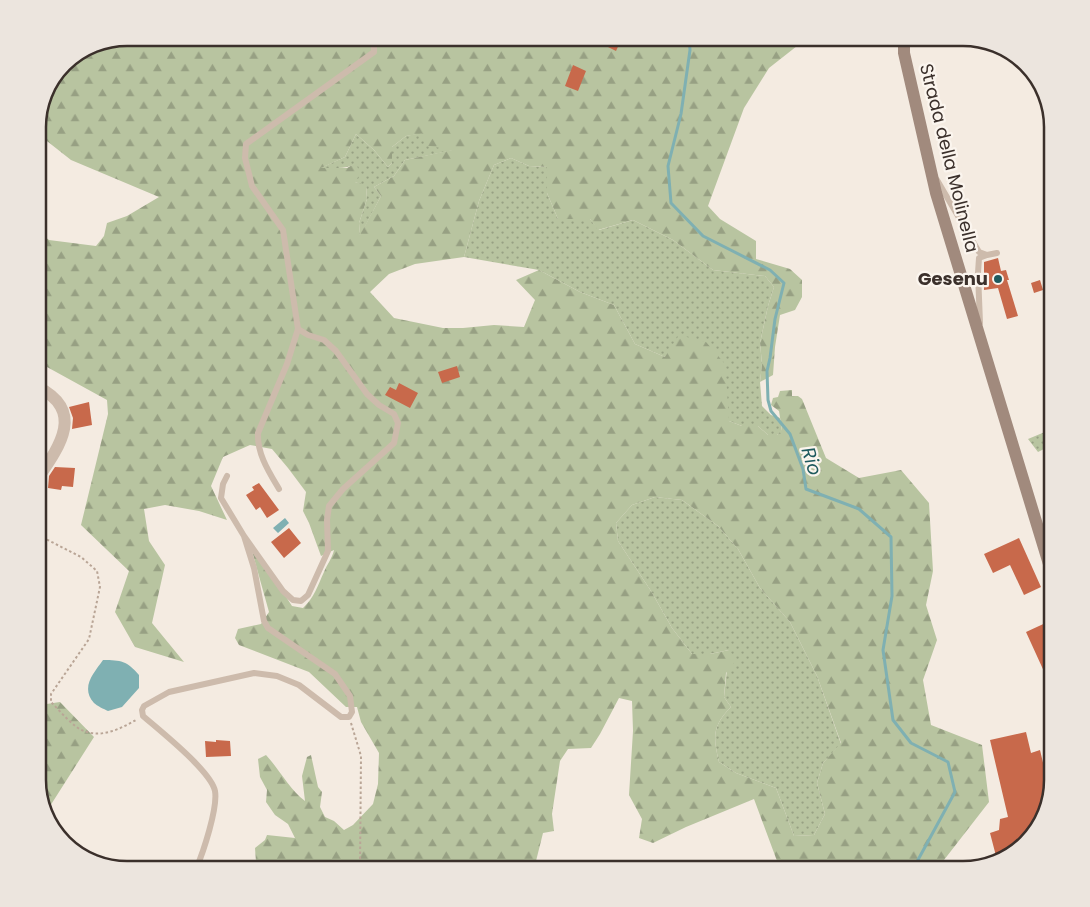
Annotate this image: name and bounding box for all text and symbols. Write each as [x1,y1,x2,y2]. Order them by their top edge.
street label: Strada della Molinella [914,61,985,255]
place label: Gesenu [918,266,988,291]
marker: Gesenu [992,273,1004,285]
water label: Rio [794,444,829,479]

